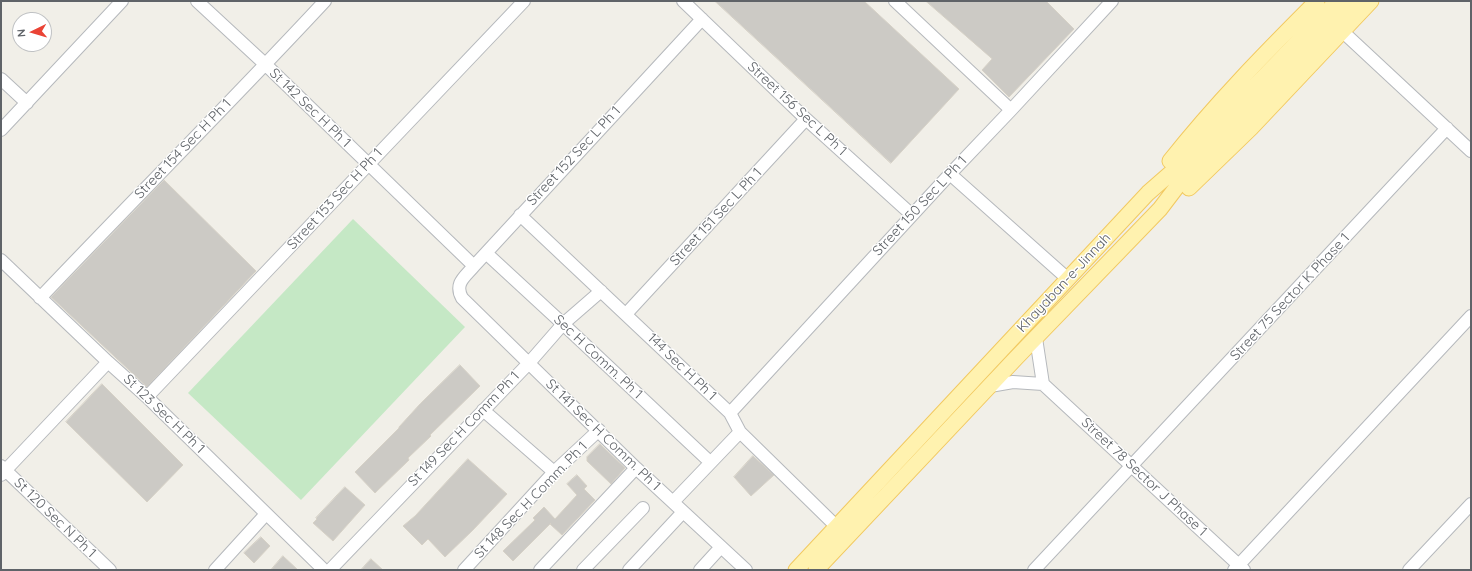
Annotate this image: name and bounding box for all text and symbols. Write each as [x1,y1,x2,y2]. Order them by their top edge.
north arrow [12,12,52,52]
text: N [14,28,28,38]
street label: Street 156 Sec L Ph 1 [744,59,850,159]
street label: St 142 Sec H Ph 1 [266,65,354,151]
street label: Street 154 Sec H Ph 1 [131,96,235,202]
street label: Street 152 Sec L Ph 1 [524,103,624,209]
street label: Street 153 Sec H Ph 1 [284,145,386,253]
street label: Street 150 Sec L Ph 1 [869,153,971,259]
street label: Street 151 Sec L Ph 1 [666,165,766,269]
street label: Khayaban-e-Jinnah [1014,230,1114,336]
street label: Street 75 Sector K Phase 1 [1227,230,1353,364]
street label: Sec H Comm. Ph 1 [550,311,646,403]
street label: 144 Sec H Ph 1 [644,330,720,404]
street label: St 149 Sec H Comm Ph 1 [405,368,523,490]
street label: St 123 Sec H Ph 1 [120,371,208,457]
street label: St 141 Sec H Comm. Ph 1 [542,376,664,494]
street label: Street 78 Sector J Phase 1 [1078,414,1210,540]
street label: St 148 Sec H Comm. Ph 1 [471,438,591,562]
street label: St 120 Sec N Ph 1 [10,475,100,561]

